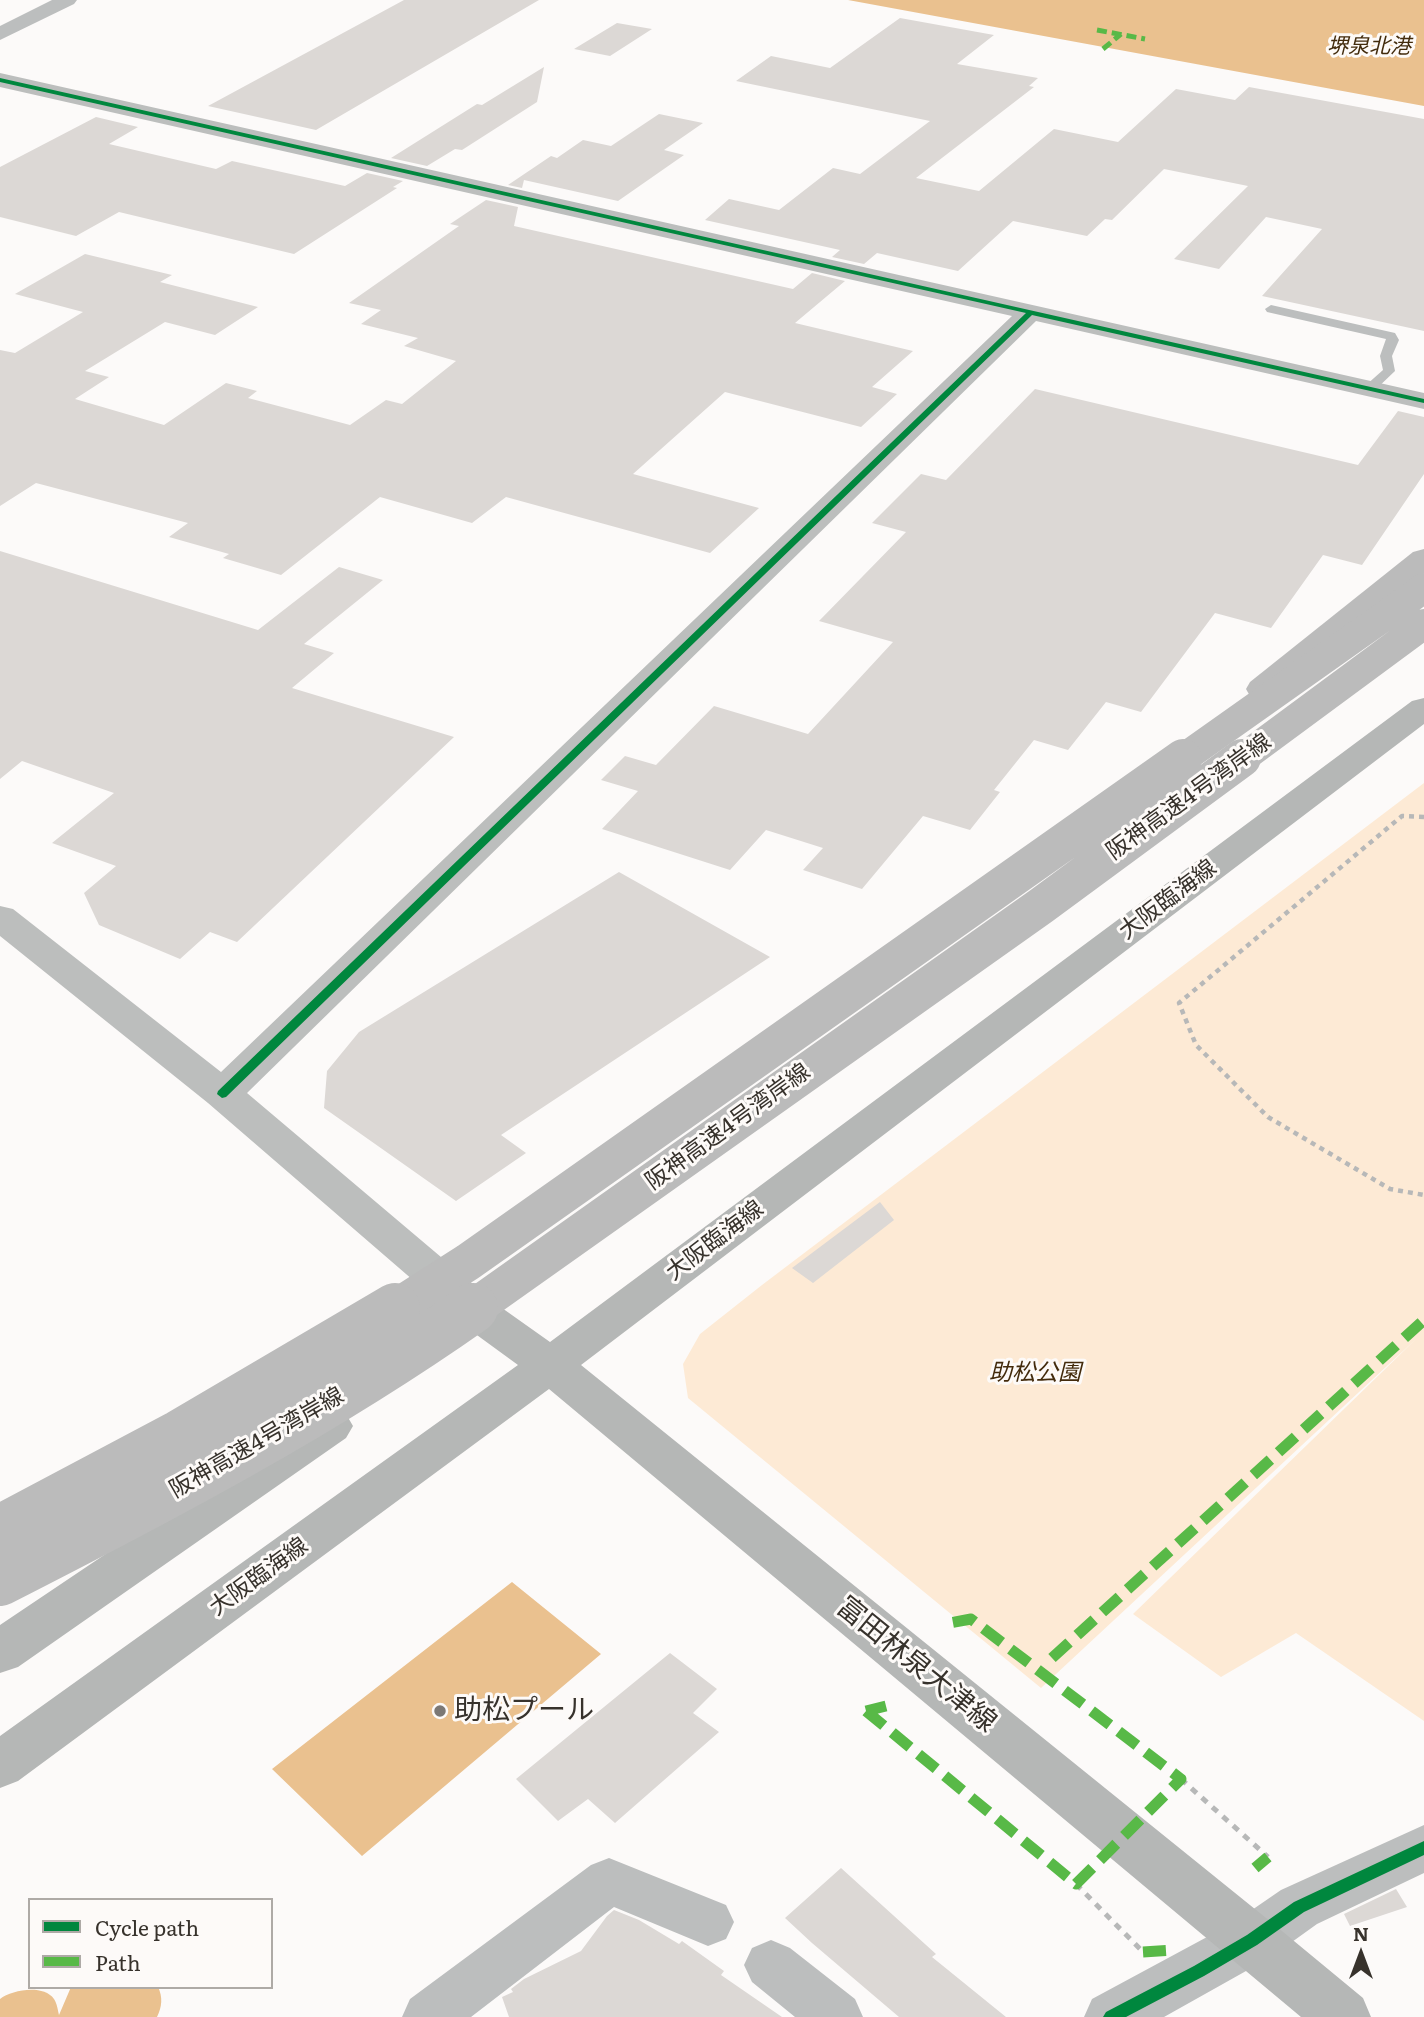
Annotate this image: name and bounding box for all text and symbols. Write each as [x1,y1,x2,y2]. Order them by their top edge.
water label: 堺泉北港 [1327,34,1411,60]
street label: 阪神高速4号湾岸線 [1101,728,1277,866]
street label: 大阪臨海線 [1114,854,1222,946]
street label: 阪神高速4号湾岸線 [640,1058,816,1196]
street label: 大阪臨海線 [661,1195,769,1287]
park label: 助松公園 [989,1359,1081,1387]
street label: 阪神高速4号湾岸線 [165,1382,349,1504]
street label: 大阪臨海線 [204,1532,314,1622]
street label: 富田林泉大津線 [829,1590,1003,1740]
place label: 助松プール [454,1694,594,1728]
marker: 助松プール [432,1703,448,1719]
legend [28,1898,273,1989]
text: Cycle path [95,1911,199,1942]
north arrow [1326,1919,1396,1989]
text: N [1353,1919,1369,1947]
text: Path [95,1946,141,1977]

